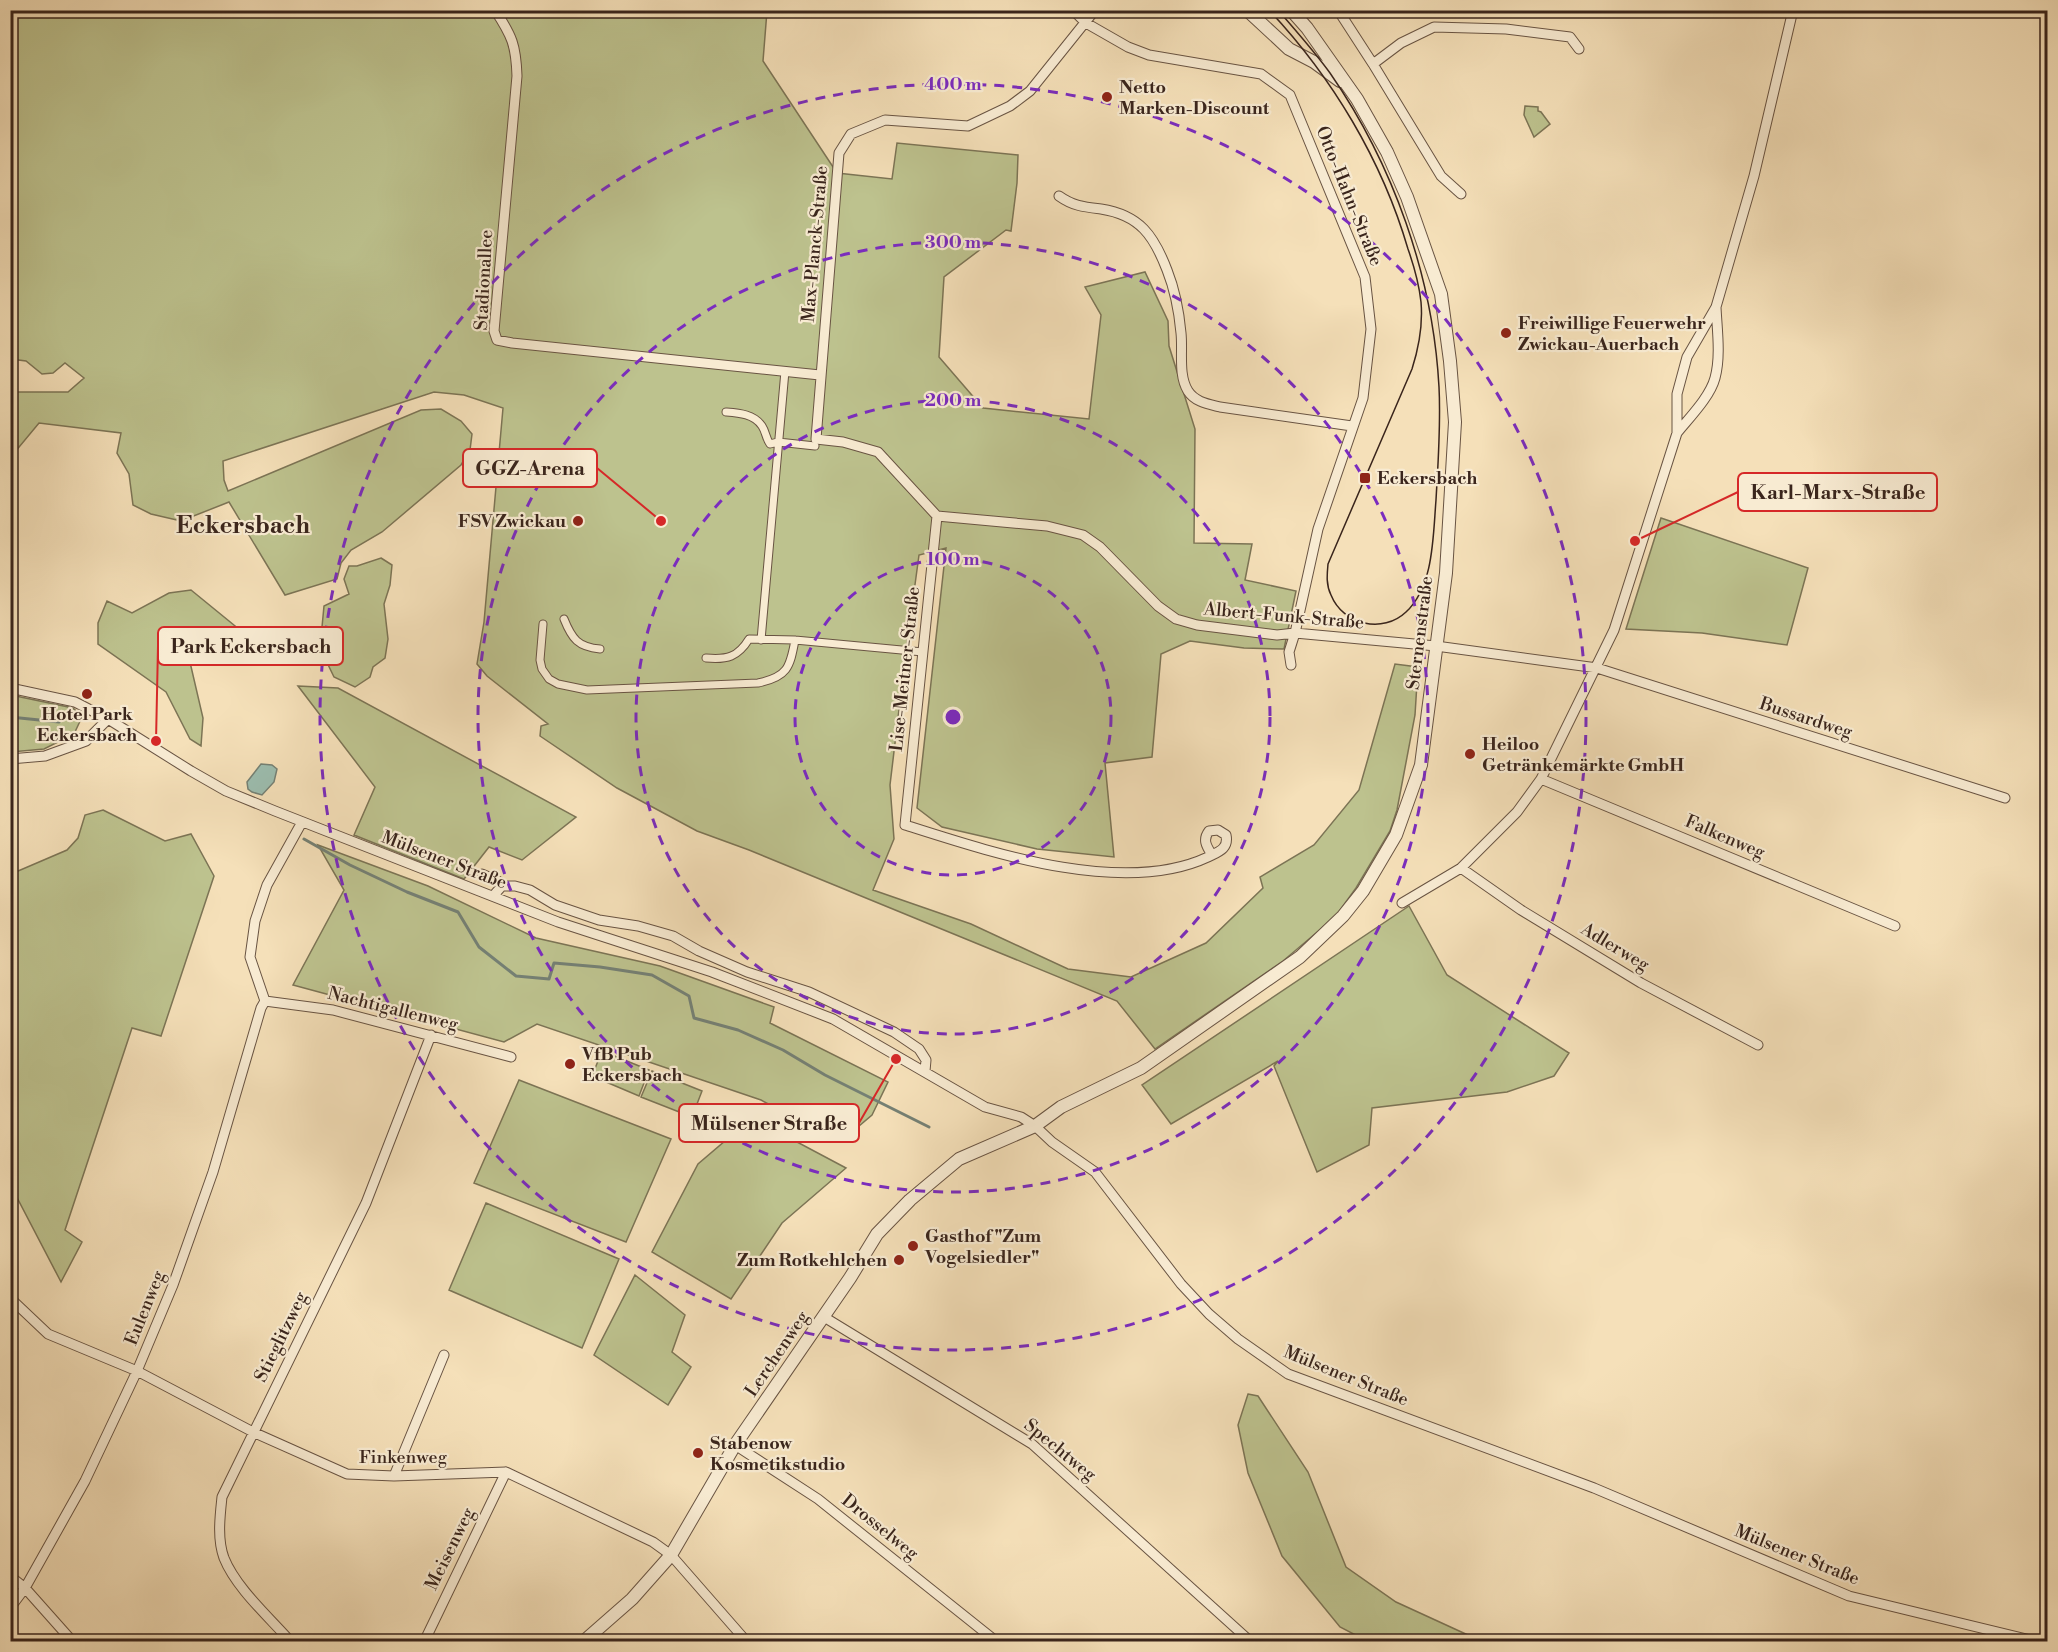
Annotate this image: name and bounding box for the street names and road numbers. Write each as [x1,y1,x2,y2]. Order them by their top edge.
street label: Otto-Hahn-Straße [1310,123,1388,269]
street label: Max-Planck-Straße [797,165,833,323]
street label: Stadionallee [470,229,498,331]
street label: Sternenstraße [1402,575,1438,691]
street label: Lise-Meitner-Straße [885,585,925,753]
street label: Albert-Funk-Straße [1202,597,1365,634]
street label: Bussardweg [1756,692,1856,744]
street label: Falkenweg [1681,810,1769,864]
street label: Mülsener Straße [378,826,510,894]
street label: Adlerweg [1576,917,1654,977]
street label: Nachtigallenweg [325,982,461,1037]
street label: Eulenweg [120,1267,171,1349]
street label: Stieglitzweg [249,1287,313,1386]
street label: Lerchenweg [740,1306,815,1401]
street label: Mülsener Straße [1280,1341,1412,1411]
street label: Spechtweg [1019,1414,1101,1487]
street label: Finkenweg [359,1446,448,1469]
street label: Drosselweg [837,1489,924,1565]
street label: Meisenweg [420,1503,480,1594]
street label: Mülsener Straße [1731,1520,1863,1590]

